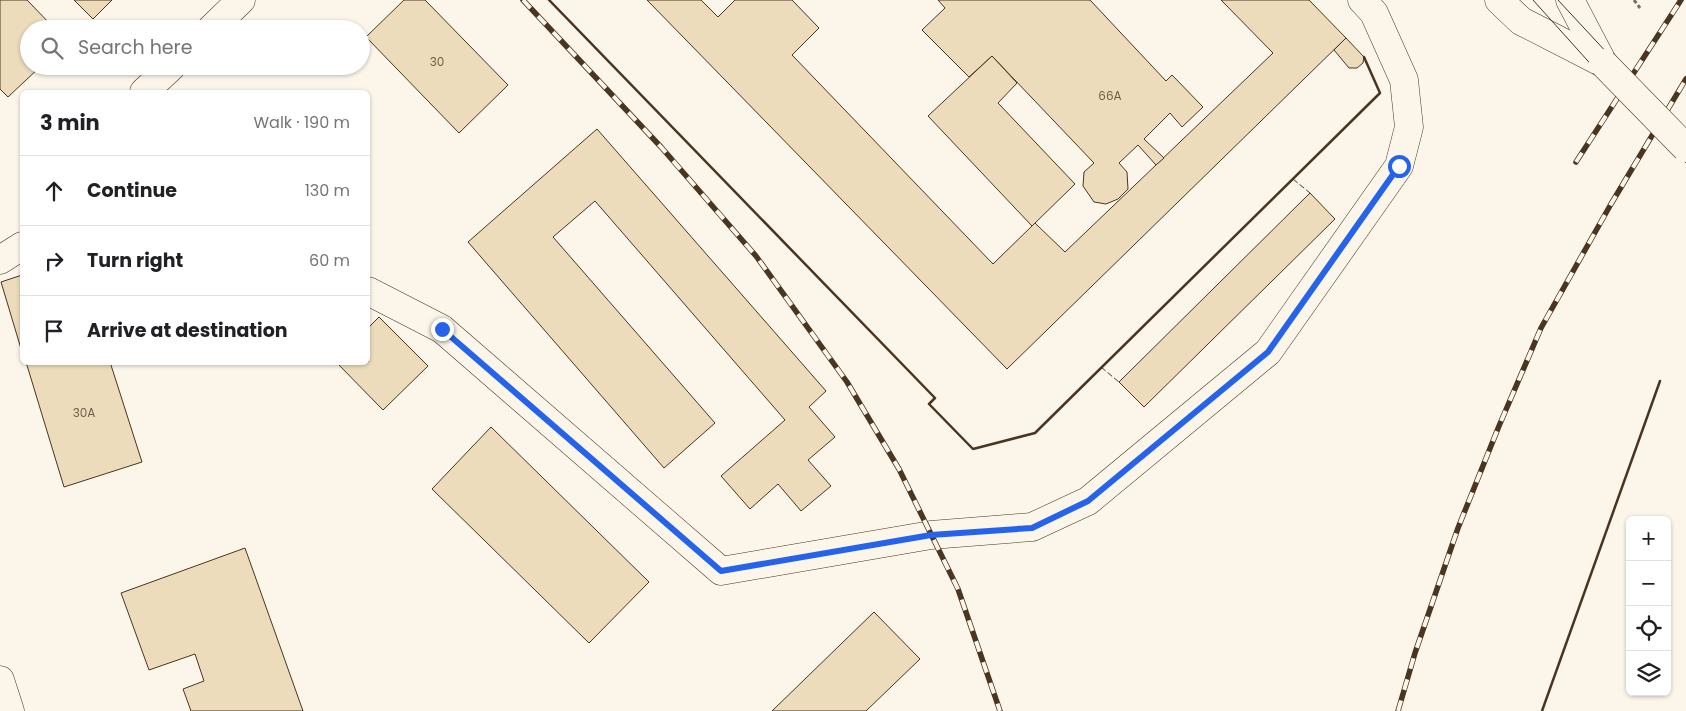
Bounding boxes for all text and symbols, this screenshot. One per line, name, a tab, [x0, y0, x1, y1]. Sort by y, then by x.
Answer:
search box	[20, 20, 370, 75]
icon: search	[38, 34, 66, 62]
text: Search here	[78, 34, 192, 61]
house number: 30	[430, 53, 444, 70]
house number: 66A	[1098, 87, 1122, 104]
text: 3 min	[40, 108, 100, 137]
text: Walk · 190 m	[253, 111, 350, 134]
route start	[1388, 155, 1411, 178]
icon: ahead	[40, 177, 68, 205]
text: Continue	[87, 177, 177, 204]
text: 130 m	[305, 179, 350, 202]
icon: right	[40, 247, 68, 275]
text: Turn right	[87, 247, 183, 274]
text: 60 m	[309, 249, 350, 272]
icon: arrive	[40, 317, 68, 345]
text: Arrive at destination	[87, 317, 288, 344]
route end	[431, 318, 454, 341]
house number: 30A	[73, 404, 95, 421]
map controls	[1626, 516, 1671, 696]
button: +	[1626, 516, 1671, 561]
button: −	[1626, 561, 1671, 606]
button: locate	[1626, 606, 1671, 651]
button: layers	[1626, 651, 1671, 696]

